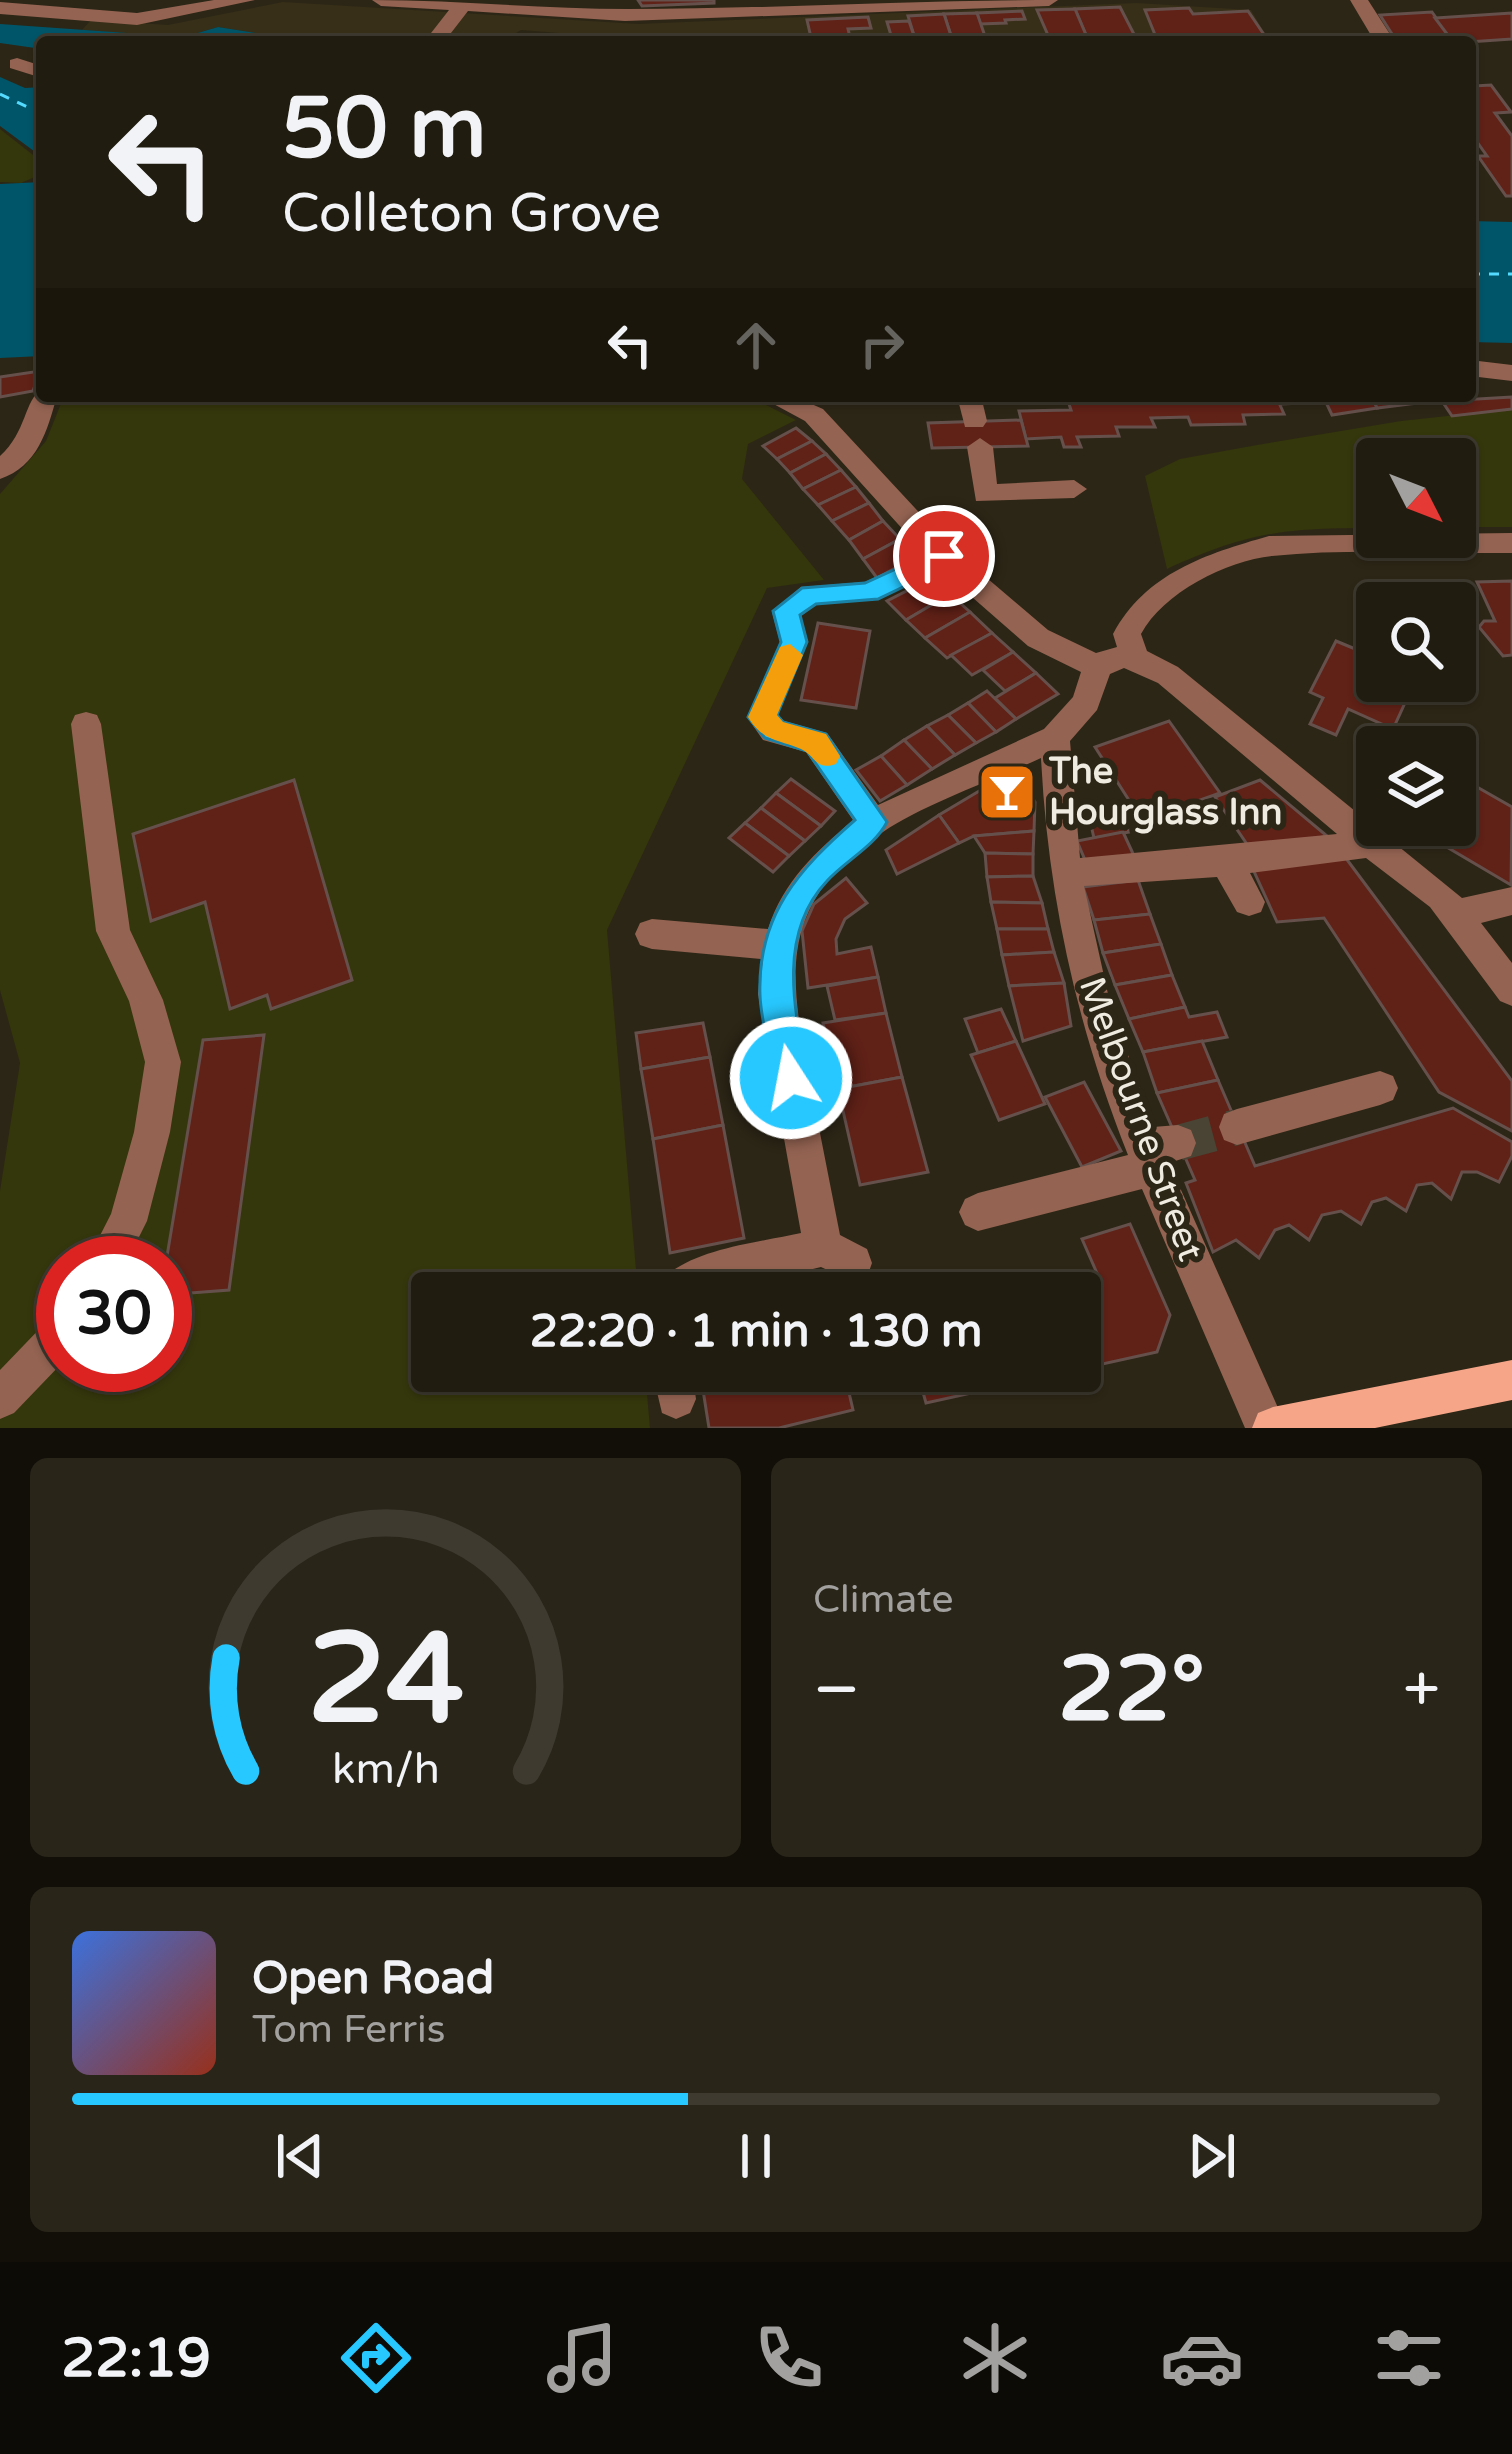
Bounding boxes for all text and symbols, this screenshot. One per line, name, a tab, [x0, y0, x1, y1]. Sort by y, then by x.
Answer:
text: 50 m	[282, 79, 486, 180]
icon: left	[84, 84, 240, 240]
text: Colleton Grove	[282, 181, 661, 246]
icon: left	[597, 312, 663, 378]
icon: ahead	[723, 312, 789, 378]
icon: right	[849, 312, 915, 378]
north arrow	[1356, 438, 1476, 558]
map controls	[1356, 438, 1476, 846]
pin	[893, 505, 995, 607]
icon: arrive	[911, 523, 977, 589]
button: search	[1356, 582, 1476, 702]
button: layers	[1356, 726, 1476, 846]
place label: The Hourglass Inn	[1048, 750, 1282, 834]
bar icon: The Hourglass Inn	[976, 761, 1038, 823]
street label: Melbourne Street	[1070, 971, 1212, 1267]
position arrow	[728, 1015, 854, 1141]
speed limit sign: 30	[36, 1236, 192, 1392]
text: 22:20 · 1 min · 130 m	[530, 1305, 982, 1359]
text: Climate	[813, 1576, 953, 1623]
text: 24	[307, 1605, 464, 1756]
text: 22°	[1058, 1636, 1205, 1745]
text: −	[813, 1650, 860, 1730]
text: +	[1403, 1650, 1440, 1730]
text: km/h	[332, 1743, 439, 1794]
text: Open Road	[252, 1952, 494, 2006]
text: Tom Ferris	[252, 2006, 445, 2053]
icon: previous	[267, 2123, 333, 2189]
icon: pause	[723, 2123, 789, 2189]
icon: next	[1179, 2123, 1245, 2189]
icon: directions	[334, 2316, 418, 2400]
icon: music	[540, 2316, 624, 2400]
icon: phone	[747, 2316, 831, 2400]
icon: climate	[953, 2316, 1037, 2400]
icon: car	[1160, 2316, 1244, 2400]
icon: filters	[1367, 2316, 1451, 2400]
text: 22:19	[61, 2326, 211, 2391]

